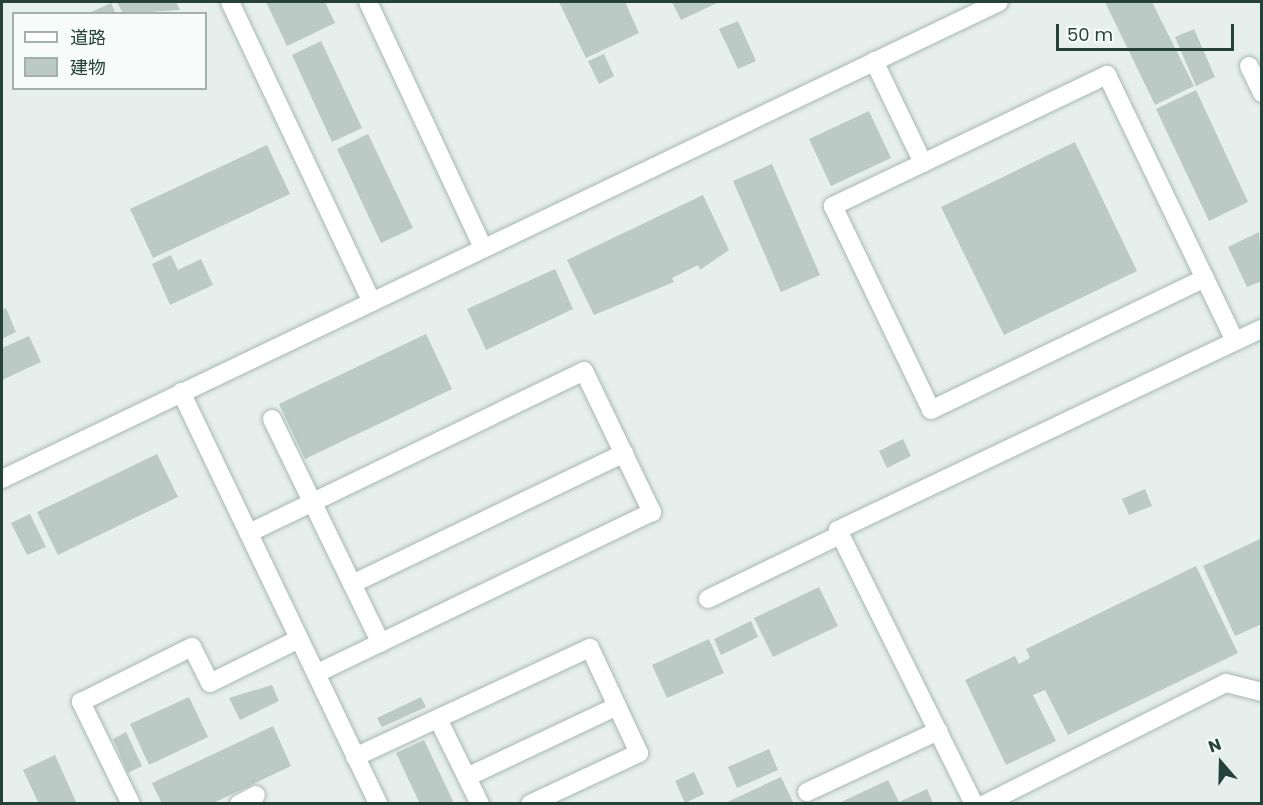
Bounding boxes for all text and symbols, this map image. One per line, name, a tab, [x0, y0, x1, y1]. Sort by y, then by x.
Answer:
legend	[12, 12, 207, 90]
scale bar	[1059, 12, 1238, 50]
text: 50 m	[1067, 22, 1113, 47]
text: 道路	[70, 25, 106, 50]
text: 建物	[70, 55, 106, 80]
north arrow	[1191, 733, 1251, 793]
text: N	[1205, 733, 1224, 758]

